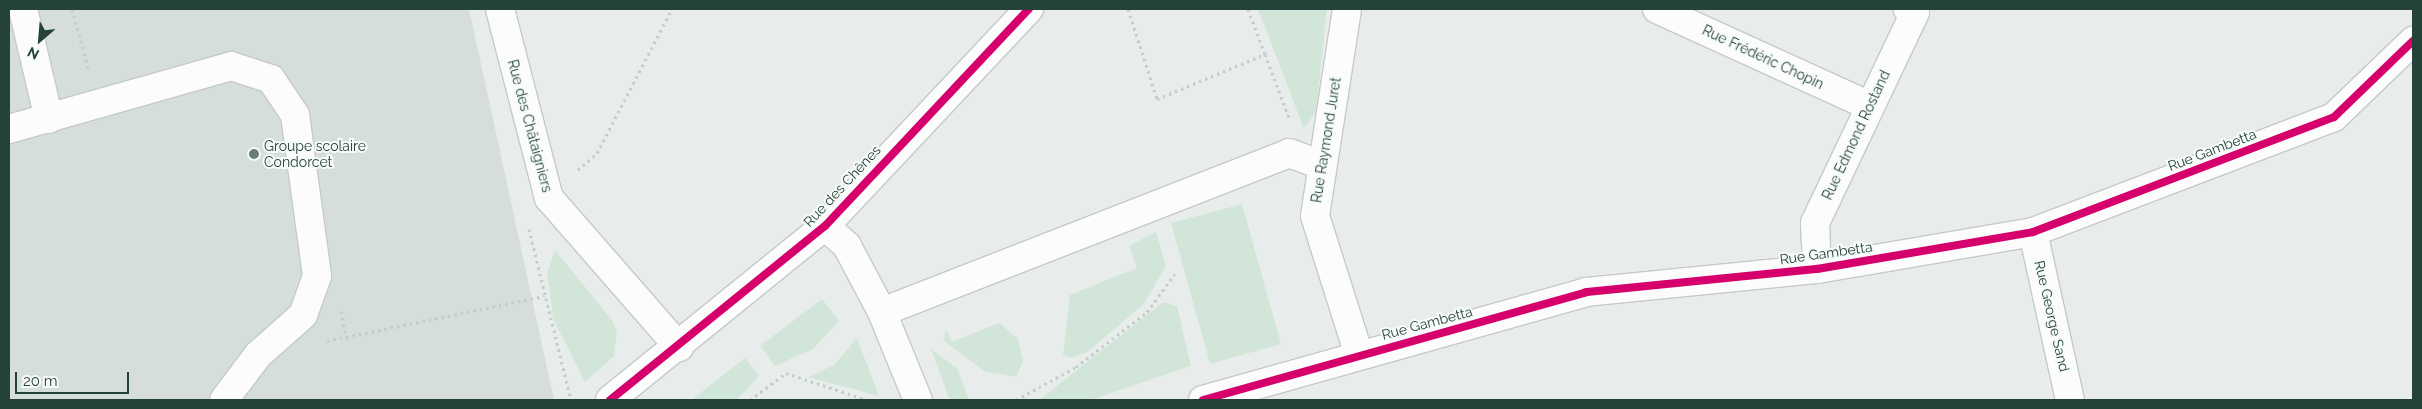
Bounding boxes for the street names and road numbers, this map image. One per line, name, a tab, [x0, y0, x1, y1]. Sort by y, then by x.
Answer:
street label: Rue Frédéric Chopin	[1700, 22, 1826, 92]
street label: Rue des Châtaigniers	[504, 58, 556, 194]
street label: Rue Edmond Rostand	[1819, 68, 1893, 202]
street label: Rue Raymond Juret	[1308, 76, 1344, 204]
street label: Rue Gambetta	[2165, 125, 2259, 175]
street label: Rue des Chênes	[800, 142, 884, 230]
street label: Rue Gambetta	[1779, 238, 1873, 268]
street label: Rue George Sand	[2031, 259, 2073, 373]
street label: Rue Gambetta	[1380, 303, 1474, 343]

